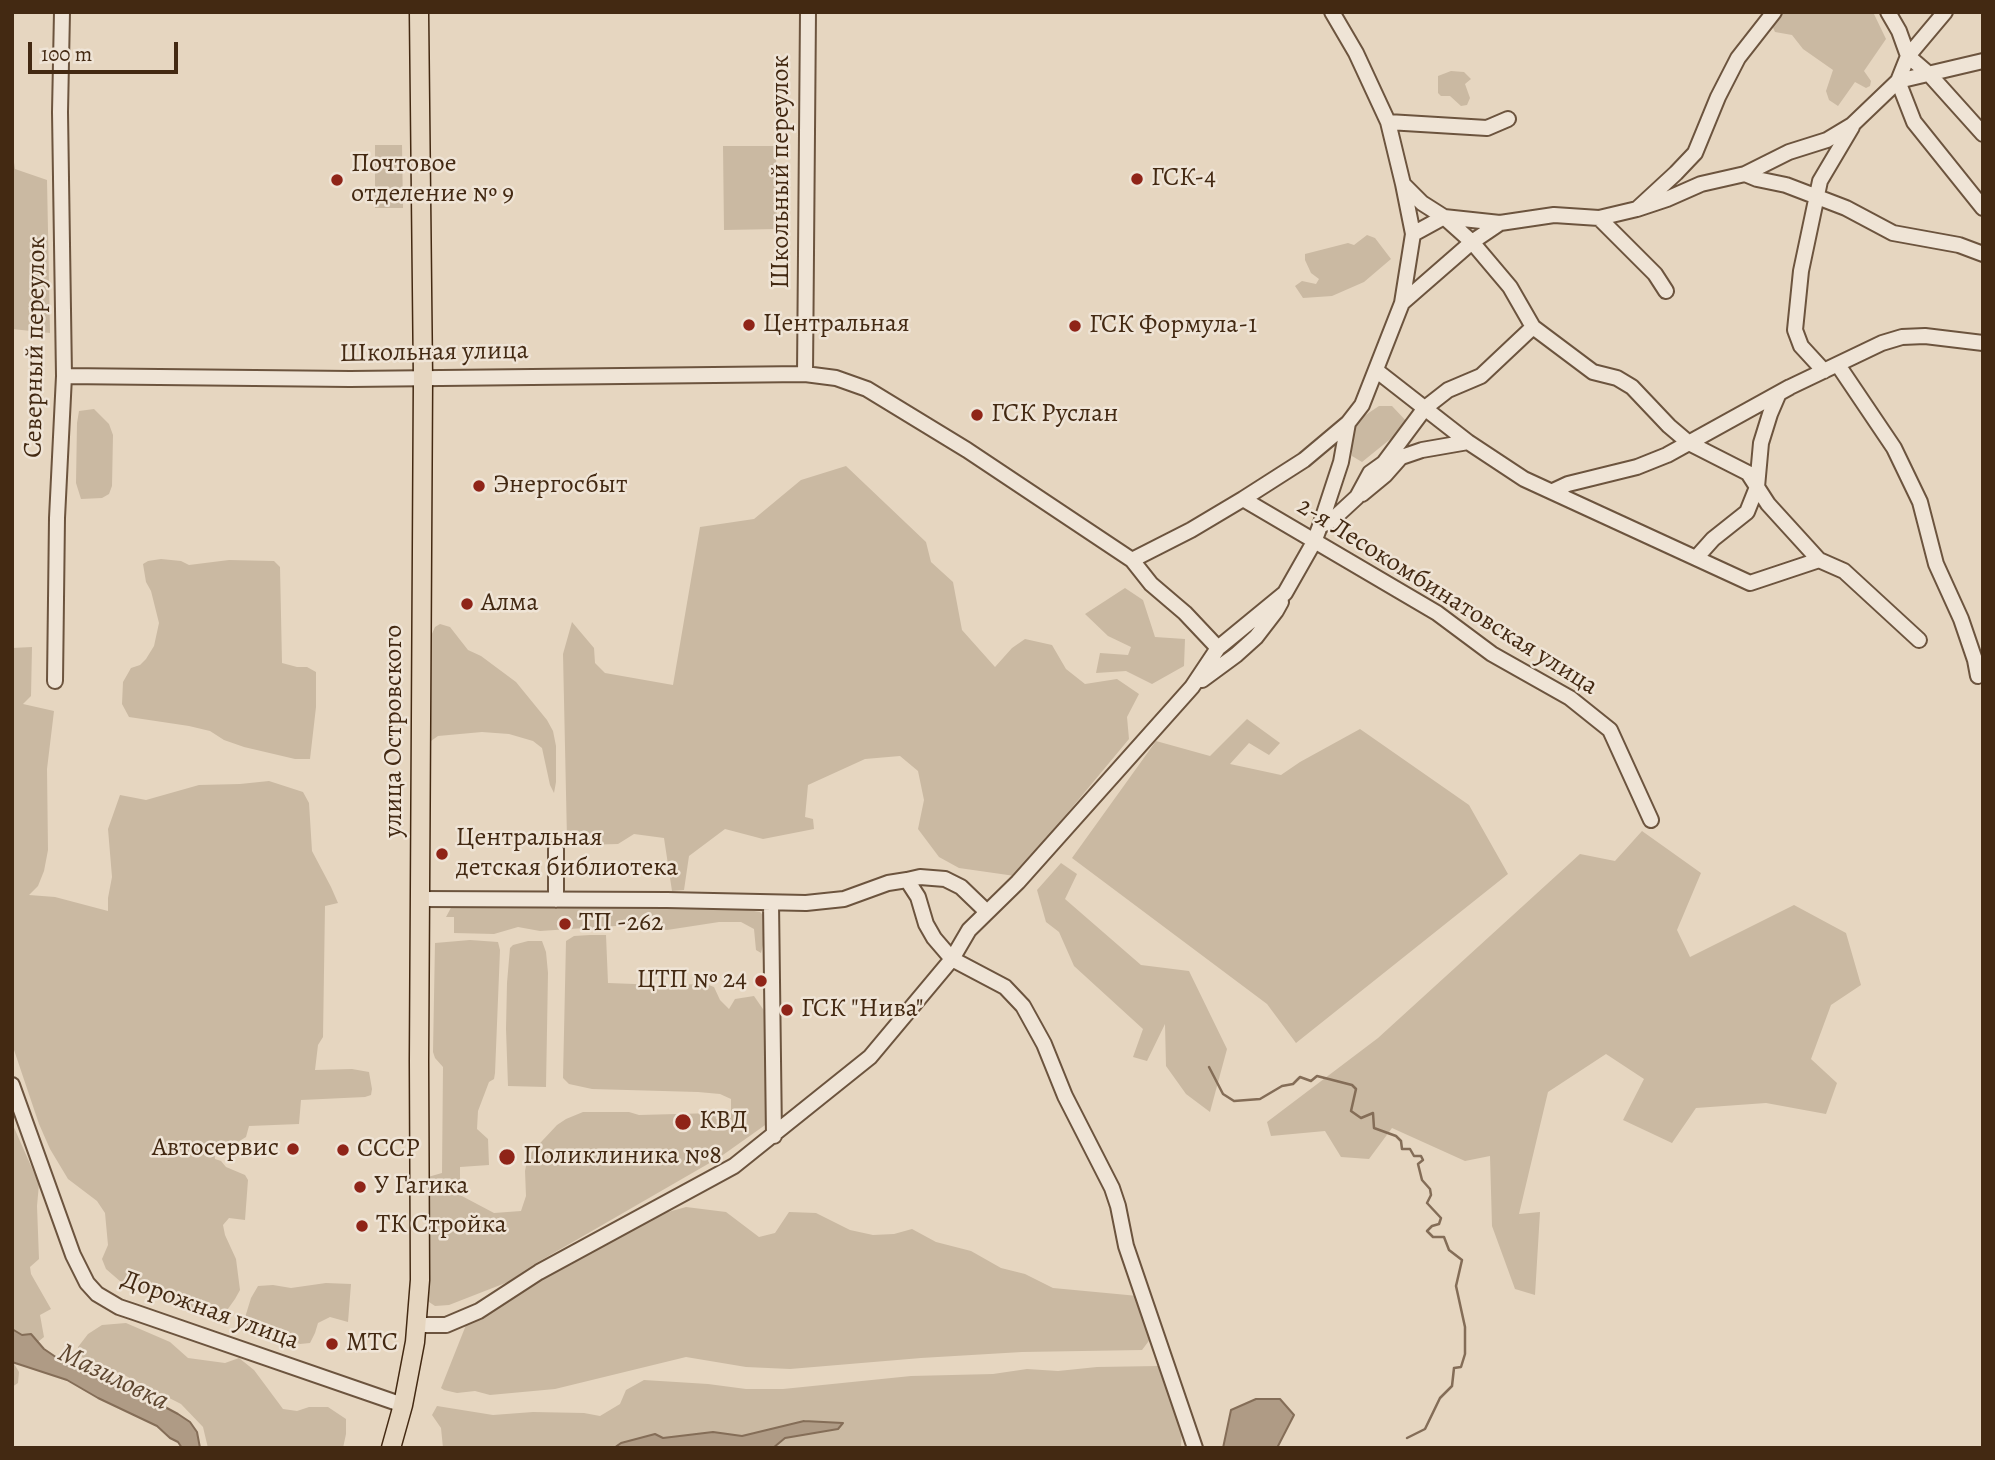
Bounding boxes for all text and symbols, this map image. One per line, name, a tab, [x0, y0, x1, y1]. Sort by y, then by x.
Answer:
scale bar	[32, 28, 182, 72]
text: 100 m	[41, 40, 92, 68]
street label: Школьный переулок	[766, 55, 798, 289]
place label: Почтовое отделение № 9	[351, 149, 514, 210]
place label: ГСК-4	[1151, 163, 1216, 195]
marker: ГСК-4	[1129, 171, 1145, 187]
marker: Почтовое отделение № 9	[329, 172, 345, 188]
street label: Северный переулок	[18, 236, 54, 458]
place label: Центральная	[763, 309, 910, 341]
place label: ГСК Формула-1	[1089, 310, 1257, 342]
marker: Центральная	[741, 317, 757, 333]
marker: ГСК Формула-1	[1067, 318, 1083, 334]
street label: Школьная улица	[339, 336, 529, 370]
place label: ГСК Руслан	[991, 399, 1118, 431]
marker: ГСК Руслан	[969, 407, 985, 423]
place label: Энергосбыт	[493, 470, 627, 502]
marker: Энергосбыт	[471, 478, 487, 494]
street label: 2-я Лесокомбинатовская улица	[1291, 491, 1603, 703]
place label: Алма	[481, 588, 539, 620]
marker: Алма	[459, 596, 475, 612]
street label: улица Островского	[379, 625, 411, 837]
place label: Центральная детская библиотека	[456, 823, 678, 884]
marker: Центральная детская библиотека	[434, 846, 450, 862]
place label: ТП -262	[579, 908, 663, 940]
marker: ТП -262	[557, 916, 573, 932]
place label: ЦТП № 24	[637, 965, 747, 997]
marker: ЦТП № 24	[753, 973, 769, 989]
place label: ГСК "Нива"	[801, 994, 923, 1026]
marker: ГСК "Нива"	[779, 1002, 795, 1018]
place label: КВД	[699, 1106, 748, 1138]
marker: КВД	[673, 1112, 693, 1132]
place label: Автосервис	[152, 1133, 279, 1165]
place label: СССР	[357, 1134, 420, 1166]
marker: Автосервис	[285, 1141, 301, 1157]
place label: Поликлиника №8	[523, 1141, 722, 1173]
marker: СССР	[335, 1142, 351, 1158]
marker: Поликлиника №8	[497, 1147, 517, 1167]
place label: У Гагика	[374, 1171, 468, 1203]
marker: У Гагика	[352, 1179, 368, 1195]
place label: ТК Стройка	[376, 1210, 507, 1242]
marker: ТК Стройка	[354, 1218, 370, 1234]
street label: Дорожная улица	[117, 1264, 303, 1358]
place label: МТС	[346, 1328, 398, 1360]
marker: МТС	[324, 1336, 340, 1352]
water label: Мазиловка	[52, 1337, 174, 1419]

